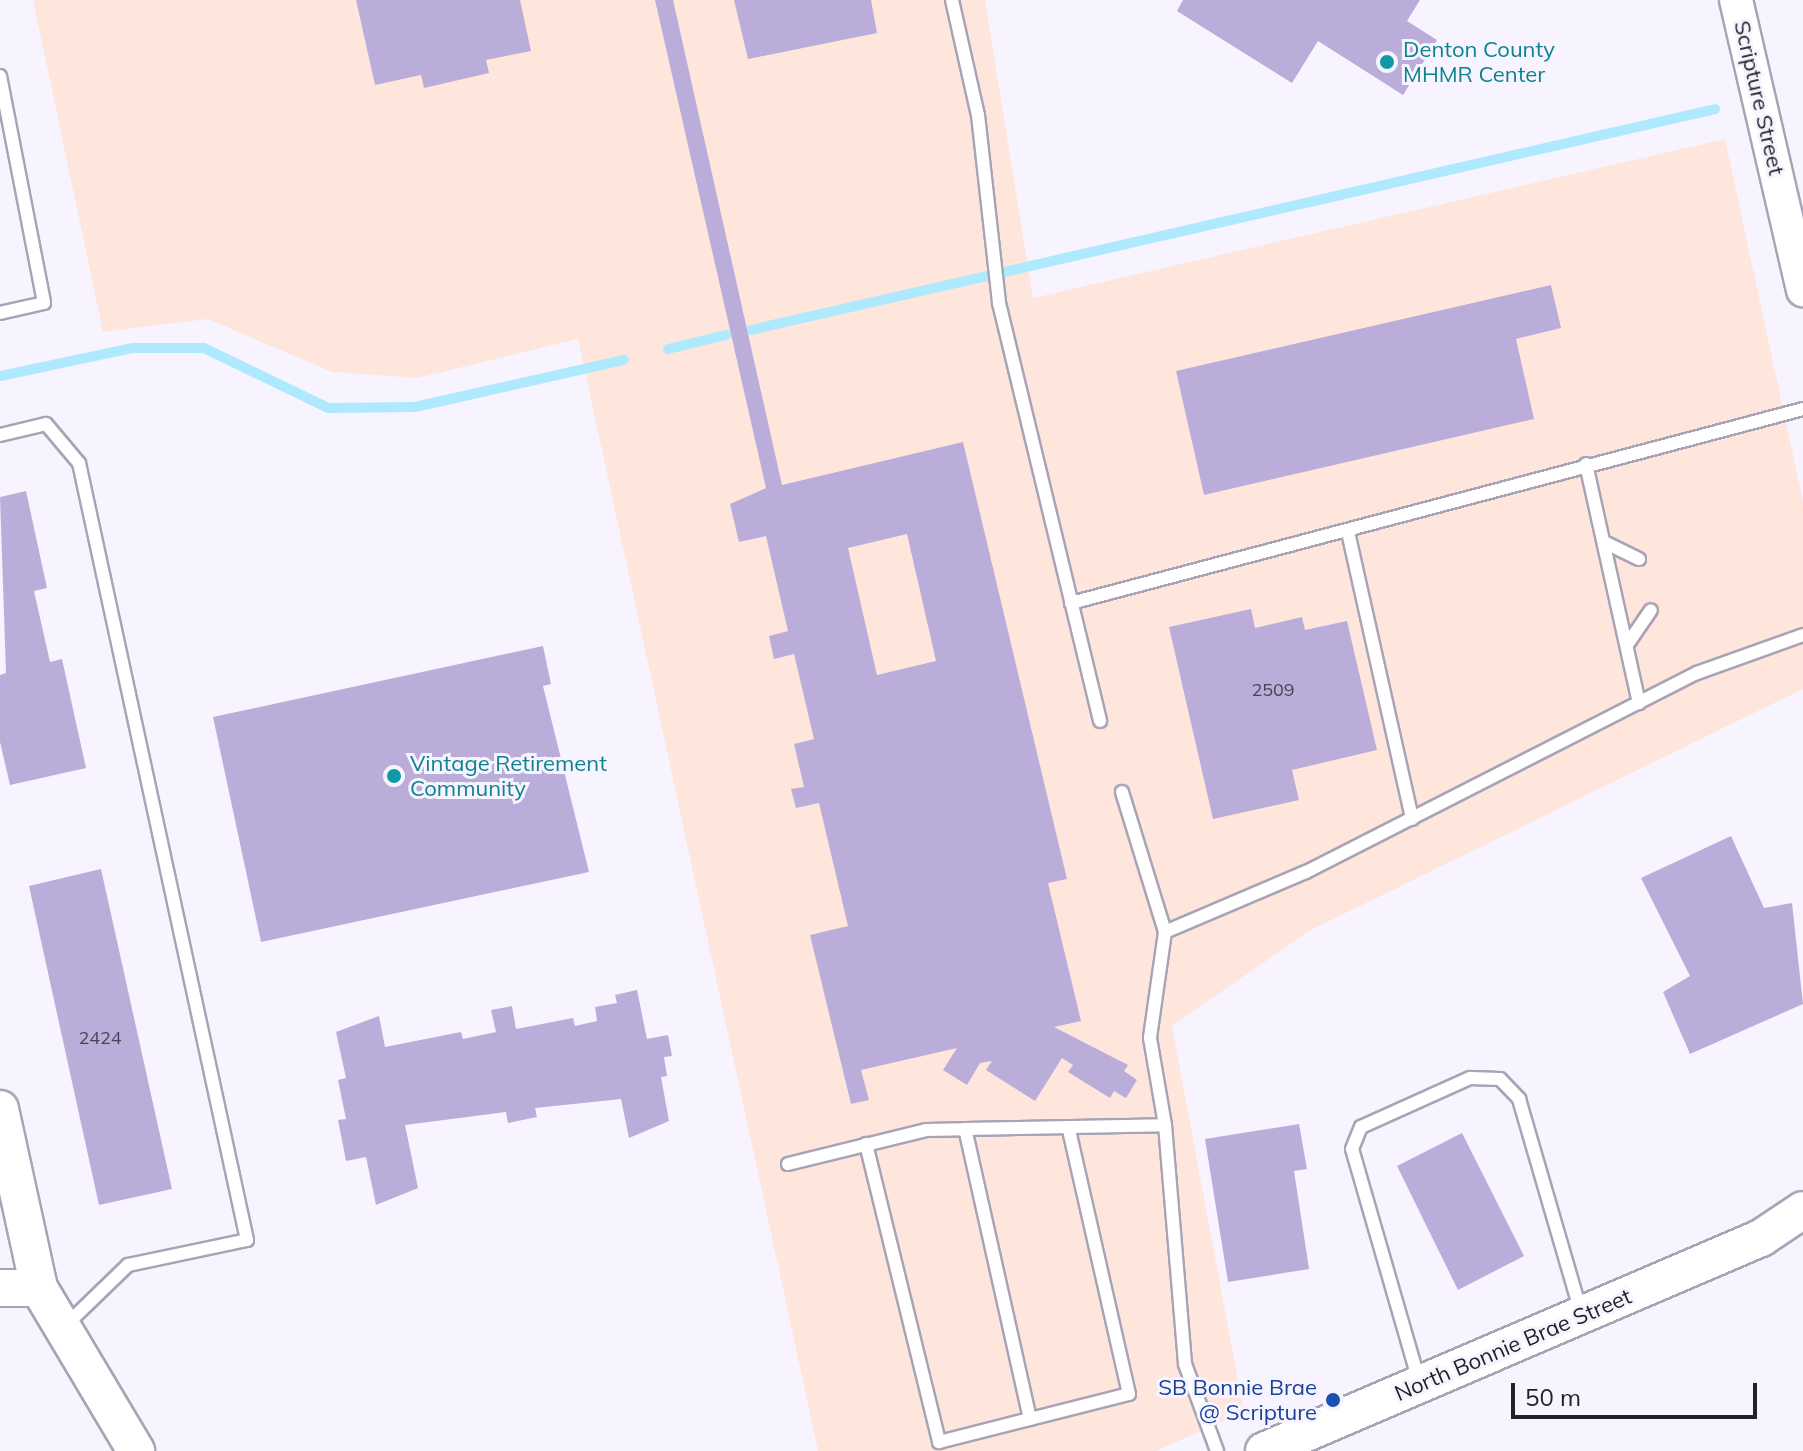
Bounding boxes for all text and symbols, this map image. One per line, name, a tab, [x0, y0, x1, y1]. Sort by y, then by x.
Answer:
street label: Scripture Street	[1728, 18, 1790, 178]
place label: Denton County MHMR Center	[1403, 36, 1555, 88]
marker: Denton County MHMR Center	[1378, 53, 1396, 71]
house number: 2509	[1251, 679, 1295, 701]
place label: Vintage Retirement Community	[410, 750, 607, 802]
marker: Vintage Retirement Community	[385, 767, 403, 785]
house number: 2424	[78, 1027, 122, 1049]
street label: North Bonnie Brae Street	[1391, 1283, 1635, 1407]
scale bar	[1515, 1367, 1761, 1417]
place label: SB Bonnie Brae @ Scripture	[1158, 1374, 1317, 1426]
text: 50 m	[1525, 1382, 1581, 1412]
marker: SB Bonnie Brae @ Scripture	[1324, 1391, 1342, 1409]

